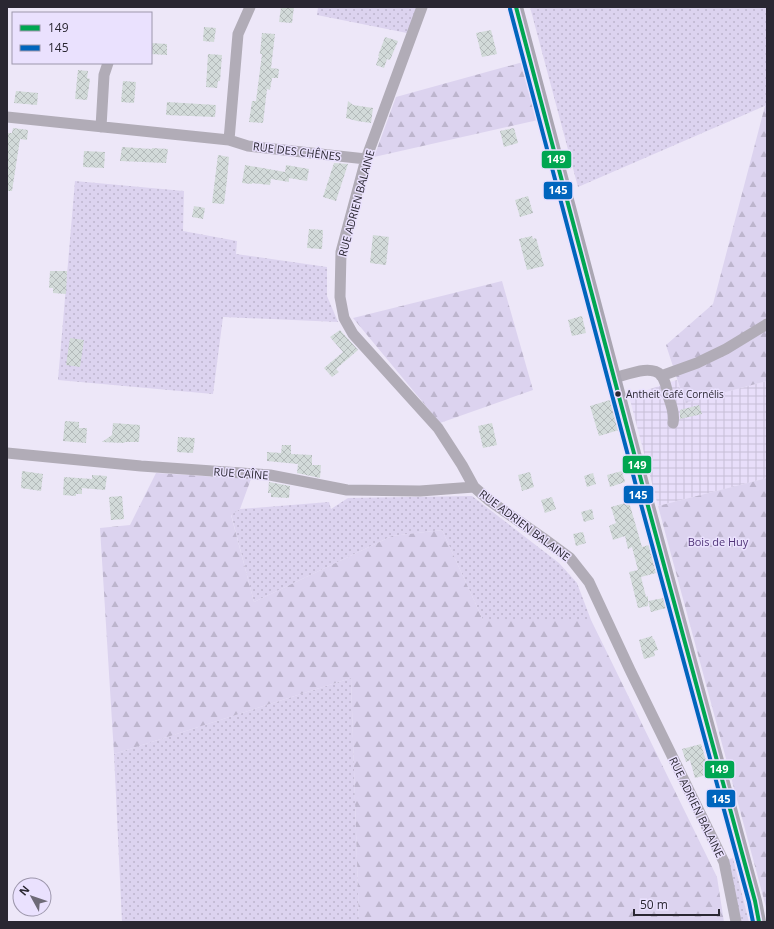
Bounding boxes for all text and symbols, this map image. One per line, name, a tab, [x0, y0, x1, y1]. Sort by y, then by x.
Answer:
legend	[12, 12, 152, 64]
text: 149	[48, 19, 69, 36]
text: 145	[48, 39, 69, 56]
street label: RUE DES CHÊNES	[252, 138, 342, 164]
street label: RUE ADRIEN BALAINE	[335, 148, 377, 258]
line badge: 149	[541, 150, 572, 169]
text: 149	[547, 151, 565, 166]
line badge: 145	[543, 181, 573, 200]
text: 145	[549, 182, 567, 197]
place label: Antheit Café Cornélis	[626, 387, 724, 401]
marker: Antheit Café Cornélis	[613, 389, 623, 399]
line badge: 149	[622, 455, 652, 474]
text: 149	[628, 457, 646, 472]
street label: RUE CAÎNE	[213, 464, 269, 482]
line badge: 145	[623, 485, 654, 504]
street label: RUE ADRIEN BALAINE	[477, 486, 573, 564]
text: 145	[629, 487, 647, 502]
park label: Bois de Huy	[688, 534, 749, 549]
street label: RUE ADRIEN BALAINE	[666, 754, 728, 860]
line badge: 149	[704, 760, 735, 779]
text: 149	[710, 761, 728, 776]
line badge: 145	[706, 789, 736, 808]
text: 145	[712, 791, 730, 806]
north arrow	[12, 877, 52, 917]
text: N	[15, 882, 33, 899]
scale bar	[634, 891, 719, 917]
text: 50 m	[640, 896, 668, 913]

